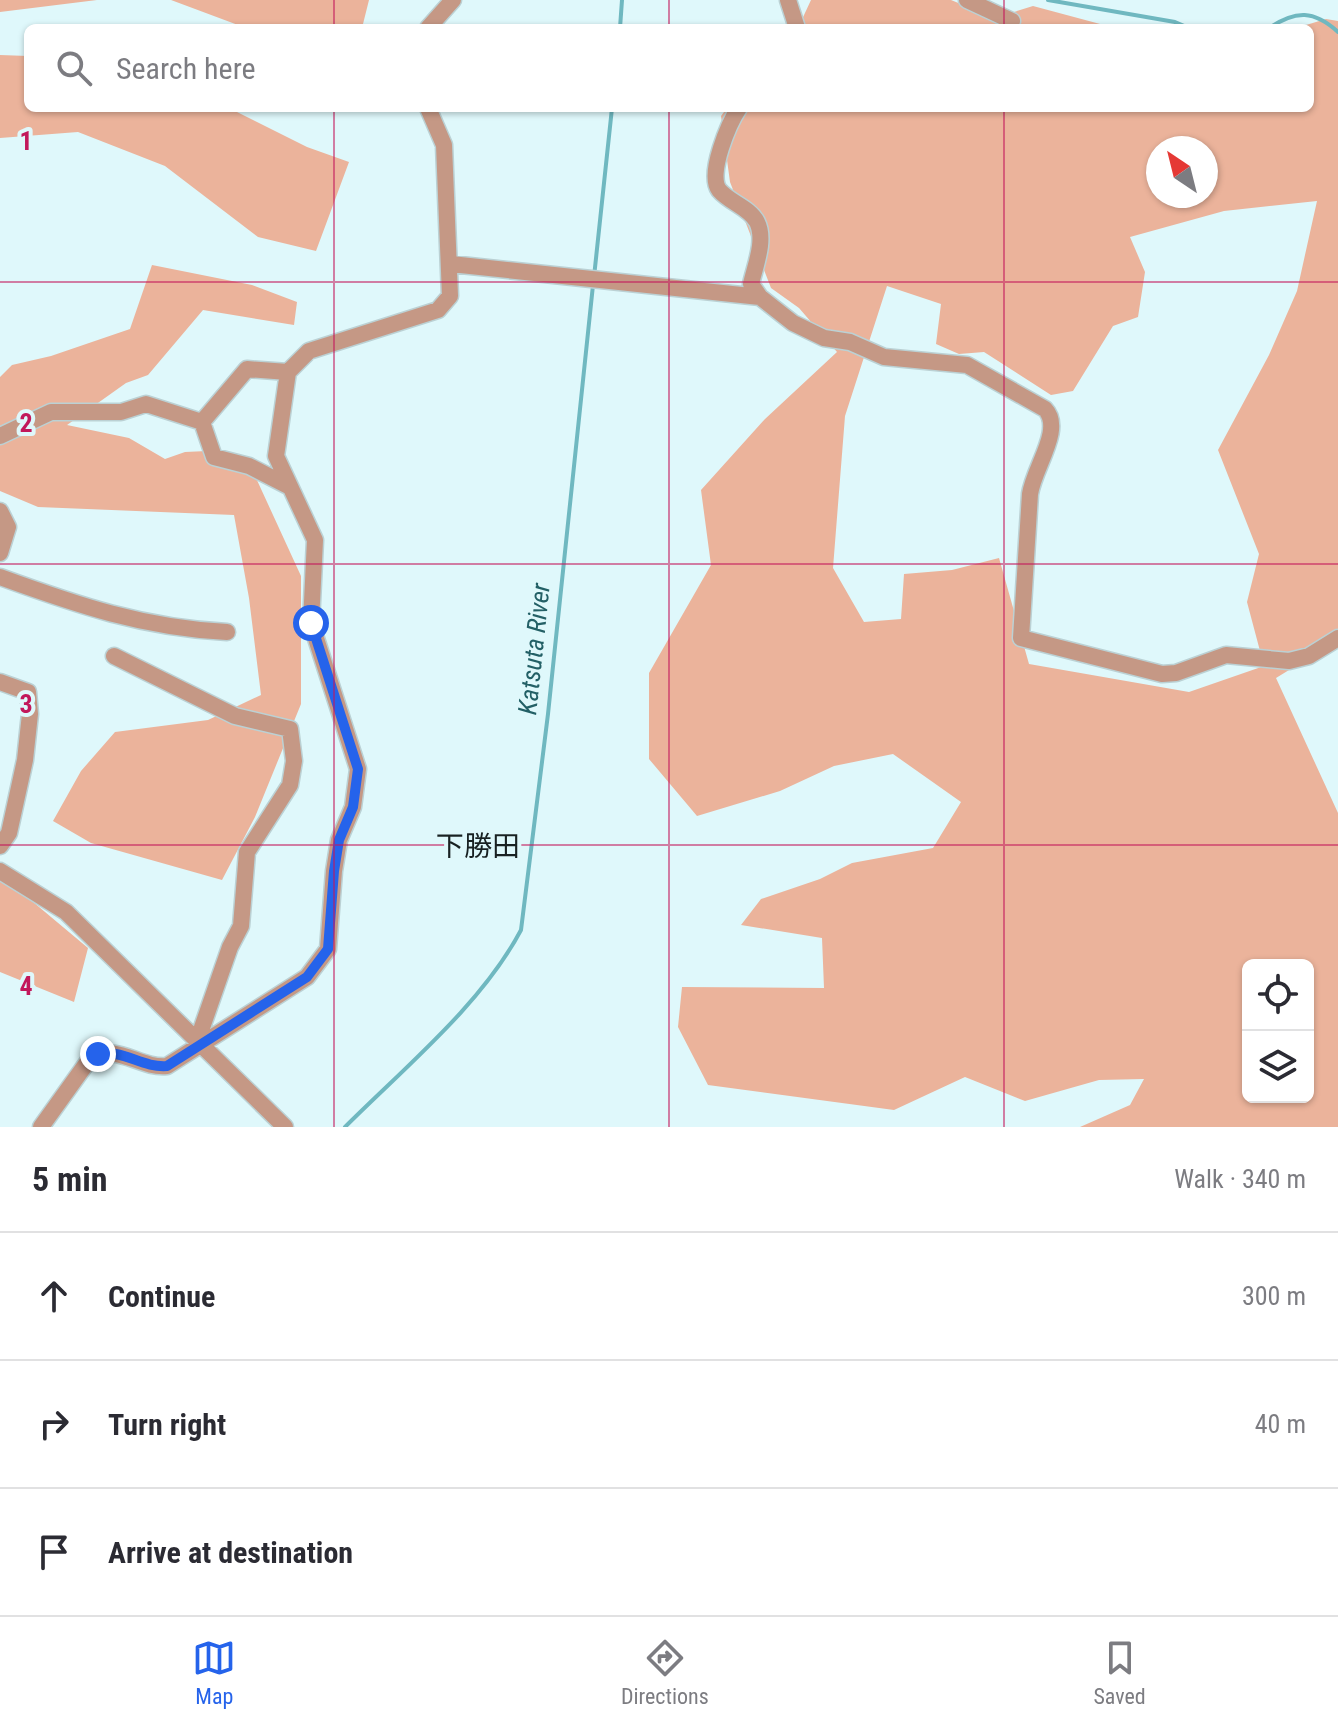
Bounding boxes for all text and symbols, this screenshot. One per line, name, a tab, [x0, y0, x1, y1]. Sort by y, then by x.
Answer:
search box	[24, 24, 1314, 112]
icon: search	[52, 46, 96, 90]
text: Search here	[116, 51, 256, 86]
text: 1	[19, 126, 33, 156]
north arrow	[1146, 136, 1218, 208]
text: 2	[19, 408, 33, 438]
water label: Katsuta River	[512, 581, 556, 716]
route start	[293, 605, 329, 641]
text: 3	[19, 689, 33, 719]
district label: 下勝田	[436, 830, 520, 863]
map controls	[1242, 959, 1314, 1103]
button: locate	[1242, 959, 1314, 1031]
text: 4	[19, 971, 33, 1001]
button: layers	[1242, 1031, 1314, 1103]
route end	[80, 1036, 116, 1072]
text: 5 min	[32, 1159, 108, 1199]
text: Walk · 340 m	[1174, 1164, 1306, 1194]
icon: ahead	[32, 1274, 76, 1318]
text: Continue	[108, 1279, 215, 1314]
text: 300 m	[1242, 1281, 1306, 1311]
icon: right	[32, 1402, 76, 1446]
text: Turn right	[108, 1407, 226, 1442]
text: 40 m	[1255, 1409, 1306, 1439]
icon: arrive	[32, 1530, 76, 1574]
text: Arrive at destination	[108, 1535, 353, 1570]
tab: Map	[192, 1636, 236, 1709]
tab: Directions	[621, 1636, 709, 1709]
tab: Saved	[1093, 1636, 1146, 1709]

